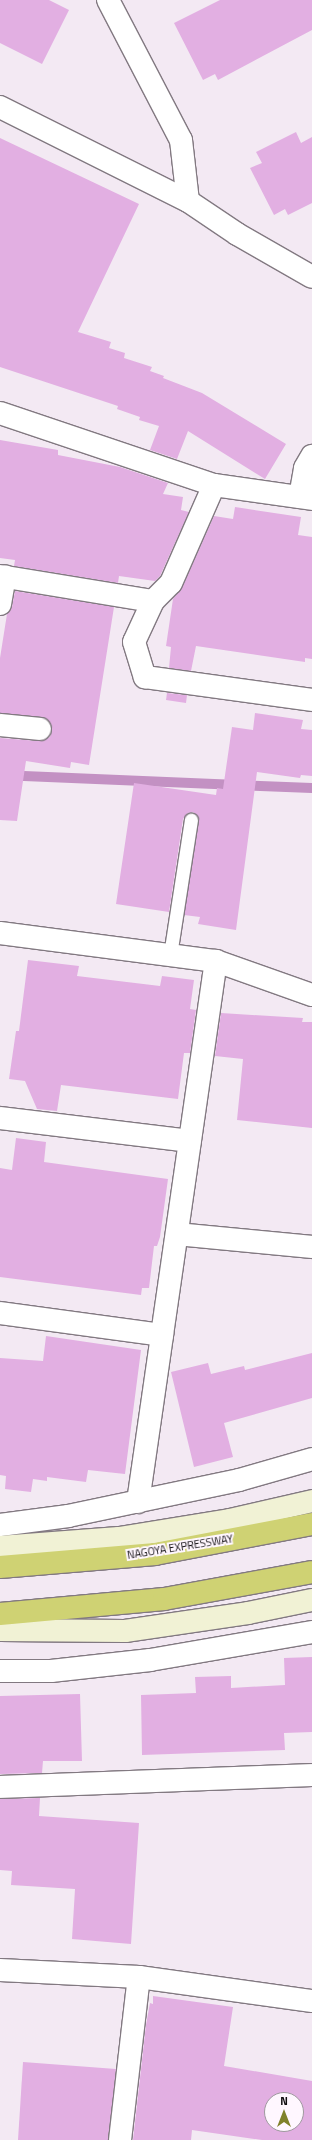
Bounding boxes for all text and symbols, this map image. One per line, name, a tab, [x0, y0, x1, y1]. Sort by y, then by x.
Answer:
street label: NAGOYA EXPRESSWAY	[126, 1532, 234, 1562]
north arrow	[264, 2092, 304, 2132]
text: N	[280, 2093, 288, 2109]

